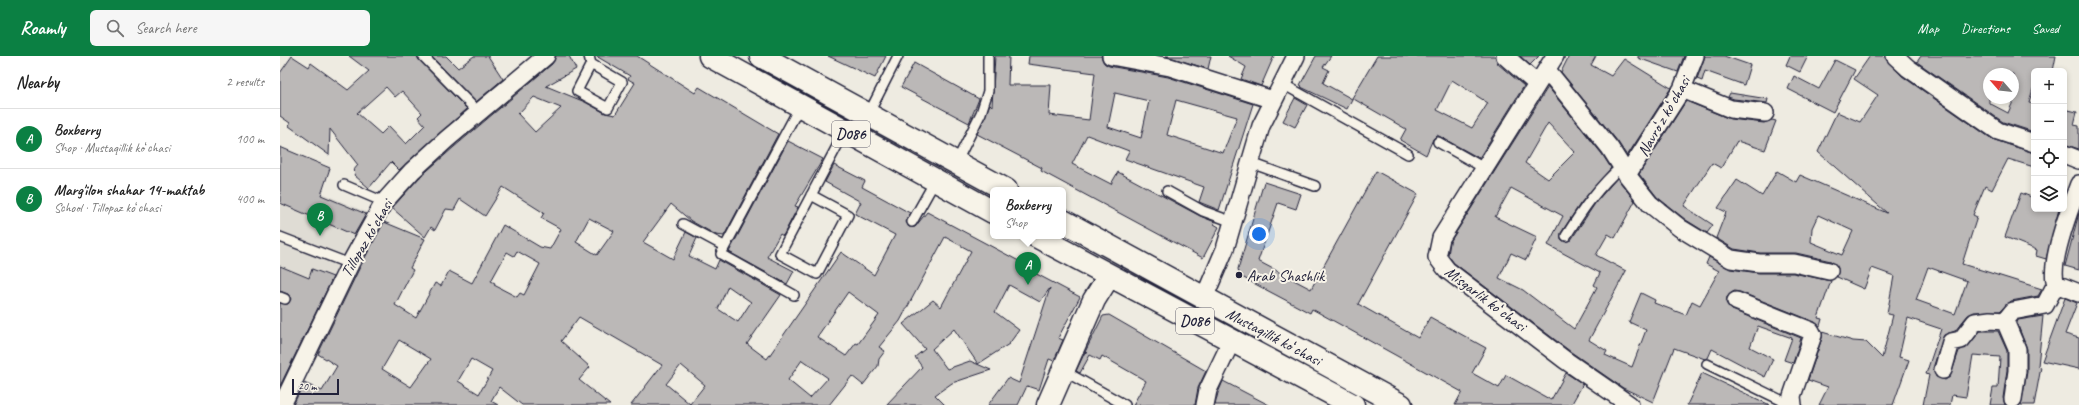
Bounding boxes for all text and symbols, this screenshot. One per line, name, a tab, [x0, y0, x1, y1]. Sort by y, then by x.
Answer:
search box	[90, 10, 370, 46]
text: Roamly	[20, 16, 66, 40]
icon: search	[104, 17, 126, 39]
text: Search here	[136, 19, 197, 38]
text: Map	[1918, 20, 1939, 37]
text: Directions	[1961, 20, 2010, 37]
text: Saved	[2032, 20, 2059, 37]
north arrow	[1983, 68, 2019, 104]
map controls	[2031, 68, 2067, 212]
button: +	[2031, 68, 2067, 104]
street label: Navroʻz koʻchasi	[1633, 71, 1696, 160]
text: Nearby	[16, 72, 59, 93]
text: 2 results	[226, 74, 264, 90]
button: −	[2031, 104, 2067, 140]
text: Boxberry	[54, 121, 100, 140]
road number: D086	[832, 121, 870, 147]
text: A	[26, 131, 32, 147]
text: 100 m	[236, 131, 264, 147]
text: Shop · Mustaqillik koʻchasi	[54, 140, 170, 156]
button: locate	[2031, 140, 2067, 176]
button: layers	[2031, 176, 2067, 212]
text: Marg'ilon shahar 14-maktab	[54, 181, 204, 200]
popup	[990, 187, 1066, 239]
text: B	[26, 191, 32, 207]
text: 400 m	[236, 191, 264, 207]
street label: Tillopaz koʻchasi	[337, 194, 398, 281]
text: Boxberry	[1005, 196, 1051, 215]
text: School · Tillopaz koʻchasi	[54, 200, 161, 216]
pin: B	[307, 203, 333, 236]
text: Shop	[1005, 215, 1027, 231]
your location	[1249, 224, 1269, 244]
pin: A	[1015, 252, 1041, 285]
street label: Misgarlik koʻchasi	[1441, 262, 1532, 337]
place label: Arab Shashlik	[1247, 266, 1325, 286]
marker: Arab Shashlik	[1234, 270, 1244, 280]
street label: Mustaqillik koʻchasi	[1222, 303, 1326, 371]
road number: D086	[1176, 308, 1214, 334]
scale bar	[292, 377, 339, 396]
text: 20 m	[298, 379, 317, 393]

